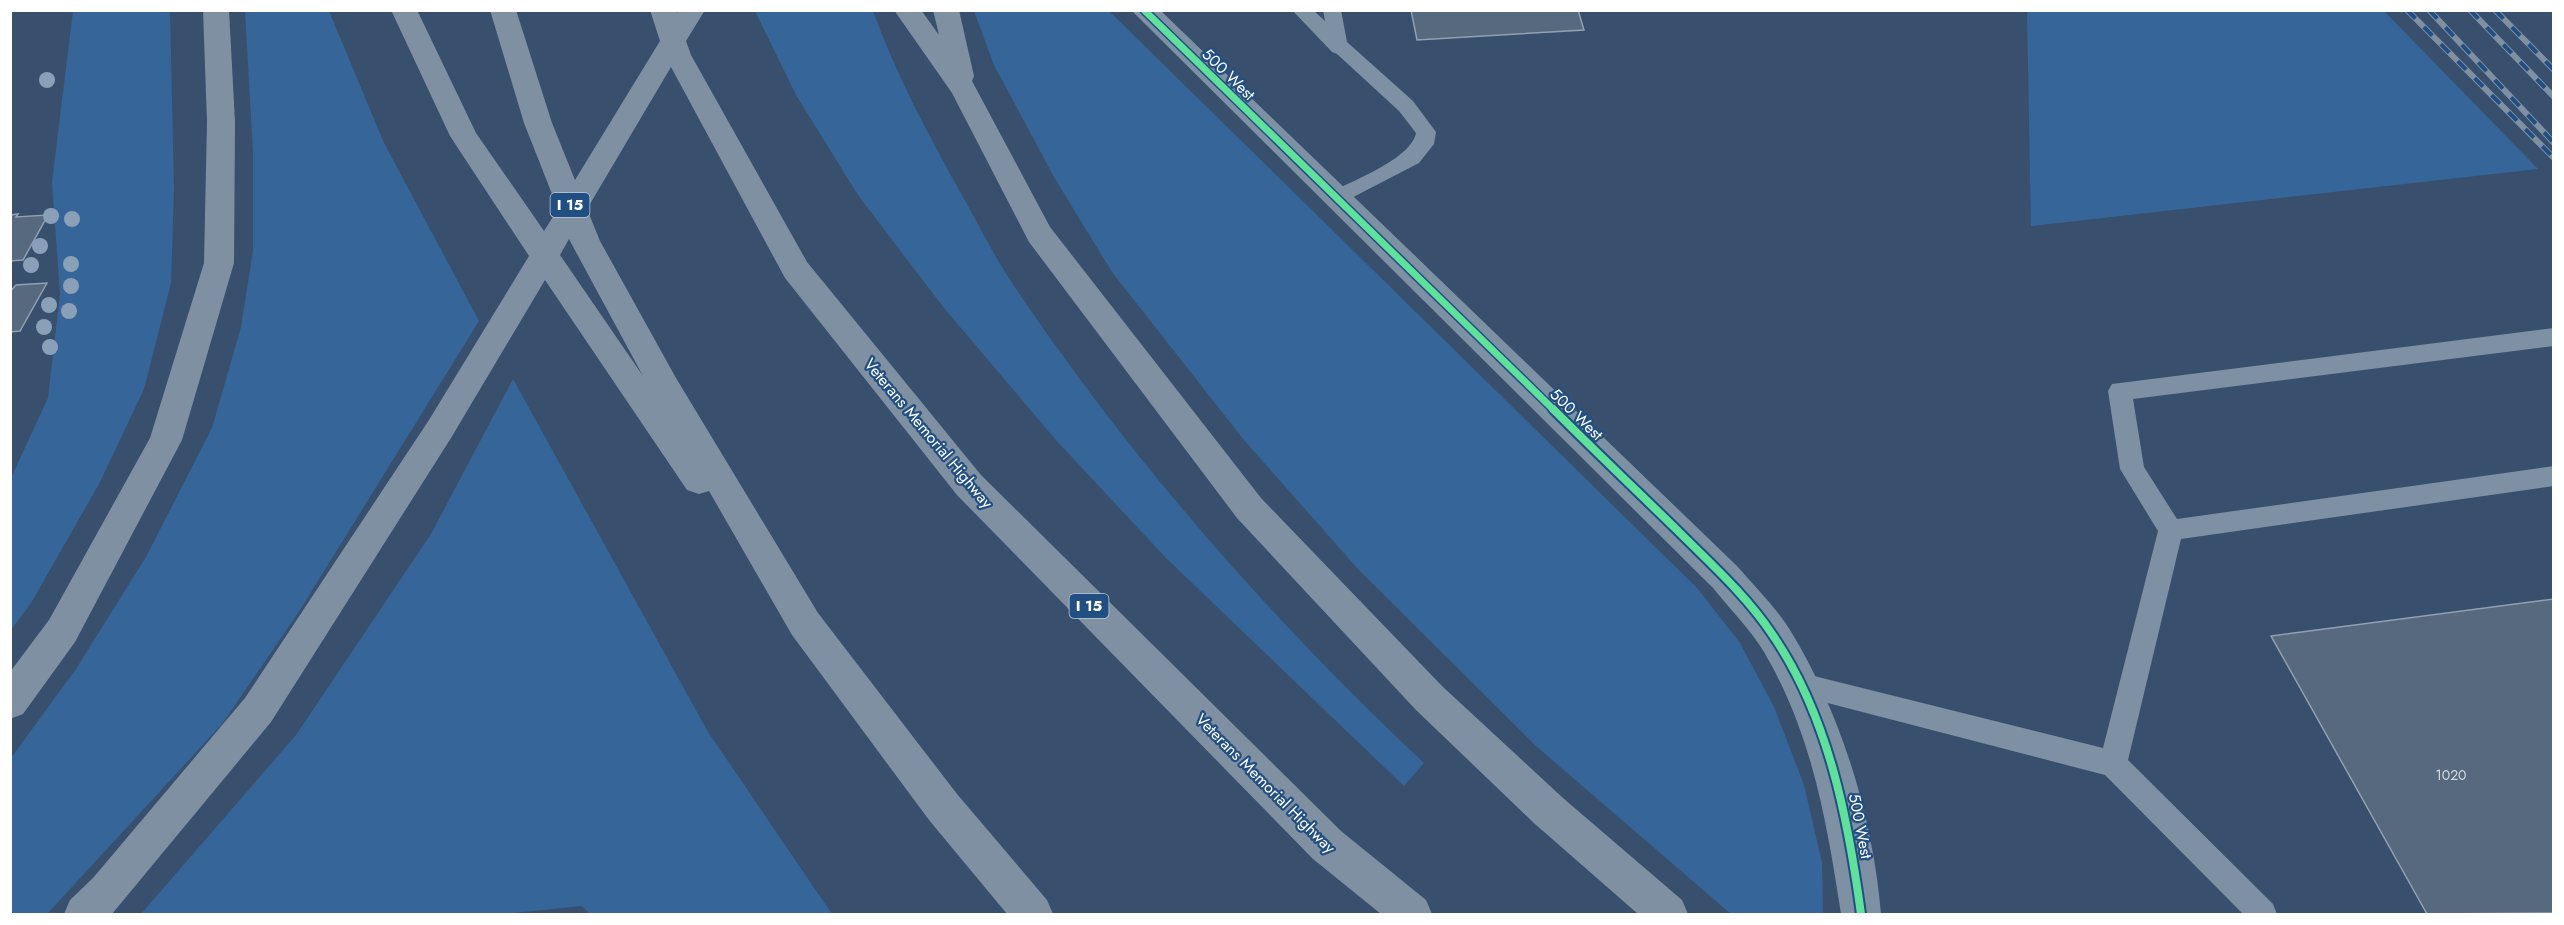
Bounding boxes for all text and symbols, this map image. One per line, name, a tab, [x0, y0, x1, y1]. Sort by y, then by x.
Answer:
street label: 500 West	[1197, 43, 1261, 106]
road number: I 15	[550, 193, 590, 217]
street label: Veterans Memorial Highway	[859, 353, 999, 514]
street label: 500 West	[1545, 383, 1609, 446]
road number: I 15	[1070, 594, 1108, 618]
street label: Veterans Memorial Highway	[1191, 708, 1341, 859]
house number: 1020	[2435, 765, 2467, 785]
street label: 500 West	[1843, 791, 1878, 861]

